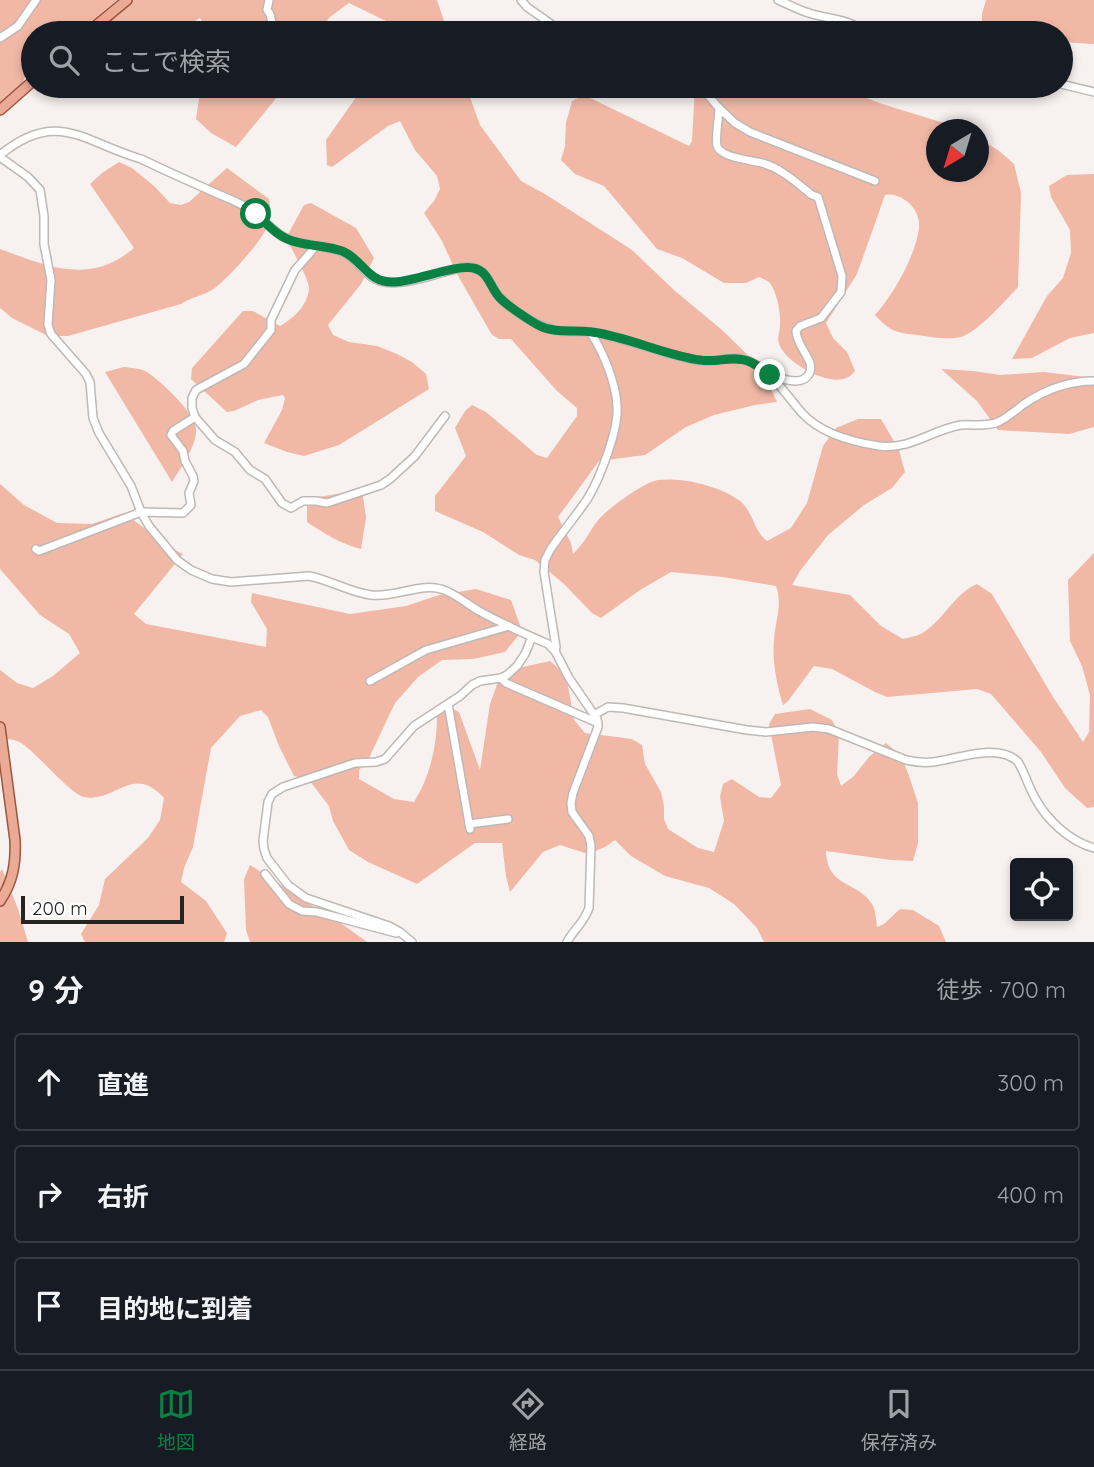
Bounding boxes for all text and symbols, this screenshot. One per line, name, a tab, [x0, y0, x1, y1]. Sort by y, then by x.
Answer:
search box	[21, 21, 1073, 98]
icon: search	[45, 41, 83, 79]
text: ここで検索	[101, 45, 231, 78]
north arrow	[926, 119, 989, 182]
route start	[240, 198, 271, 229]
route end	[754, 359, 785, 390]
map controls	[1010, 858, 1073, 921]
button: locate	[1010, 858, 1073, 921]
scale bar	[21, 893, 184, 925]
text: 200 m	[32, 896, 88, 920]
text: 9 分	[28, 971, 83, 1009]
text: 徒歩 · 700 m	[937, 975, 1066, 1004]
icon: ahead	[30, 1063, 68, 1101]
text: 直進	[97, 1068, 149, 1101]
text: 300 m	[997, 1068, 1064, 1097]
icon: right	[30, 1175, 68, 1213]
text: 右折	[97, 1180, 149, 1213]
text: 400 m	[997, 1180, 1064, 1209]
icon: arrive	[30, 1287, 68, 1325]
text: 目的地に到着	[97, 1292, 253, 1325]
tab: 地図	[157, 1385, 195, 1454]
tab: 経路	[509, 1385, 547, 1454]
tab: 保存済み	[861, 1385, 937, 1454]

